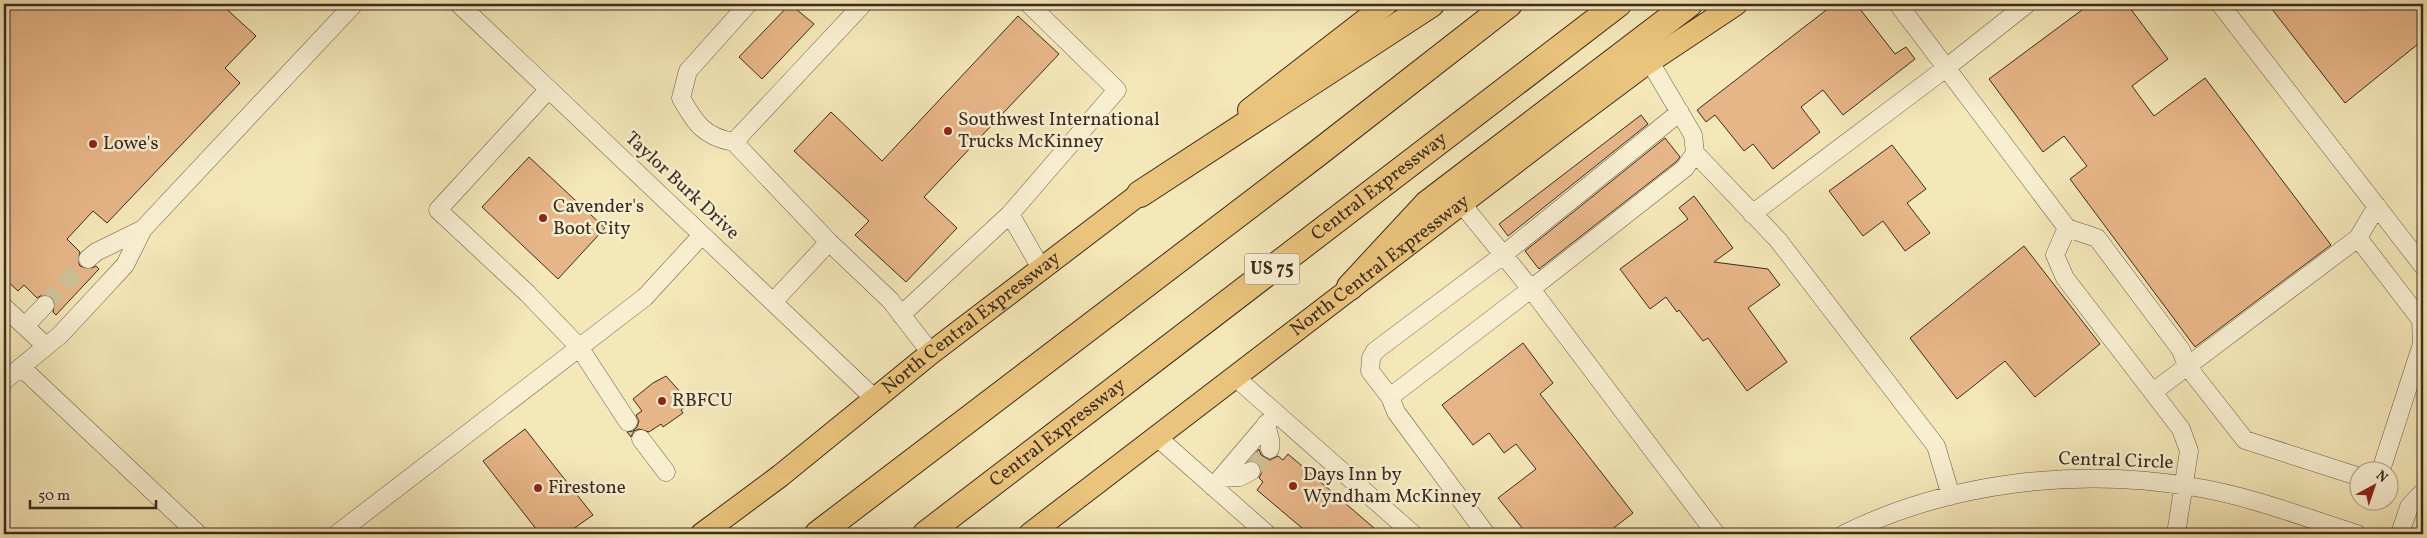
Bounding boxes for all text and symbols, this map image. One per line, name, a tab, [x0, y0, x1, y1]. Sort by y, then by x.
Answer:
place label: Southwest International Trucks McKinney	[958, 107, 1160, 155]
marker: Southwest International Trucks McKinney	[942, 125, 954, 137]
street label: Taylor Burk Drive	[619, 126, 745, 246]
street label: Central Expressway	[1306, 126, 1453, 247]
place label: Lowe's	[103, 131, 159, 157]
marker: Lowe's	[87, 138, 99, 150]
street label: North Central Expressway	[1285, 189, 1475, 343]
place label: Cavender's Boot City	[553, 194, 644, 242]
marker: Cavender's Boot City	[537, 212, 549, 224]
street label: North Central Expressway	[877, 246, 1066, 401]
road number: US 75	[1244, 253, 1300, 284]
street label: Central Expressway	[984, 372, 1131, 494]
place label: RBFCU	[672, 388, 733, 414]
marker: RBFCU	[656, 395, 668, 407]
street label: Central Circle	[2058, 446, 2174, 476]
north arrow	[2350, 460, 2400, 510]
place label: Days Inn by Wyndham McKinney	[1303, 462, 1481, 510]
text: N	[2371, 467, 2391, 488]
place label: Firestone	[548, 475, 626, 501]
scale bar	[30, 478, 156, 510]
marker: Days Inn by Wyndham McKinney	[1287, 480, 1299, 492]
marker: Firestone	[532, 482, 544, 494]
text: 50 m	[38, 486, 70, 507]

